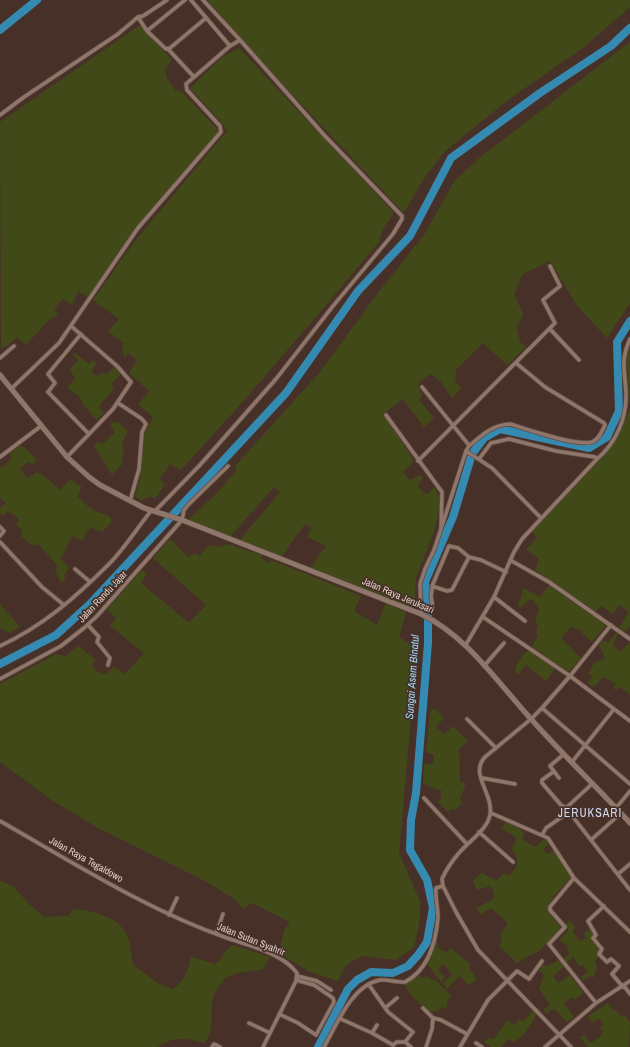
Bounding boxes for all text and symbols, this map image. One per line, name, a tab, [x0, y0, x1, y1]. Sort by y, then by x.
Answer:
street label: Jalan Randu Jajar	[76, 569, 130, 625]
street label: Jalan Raya Jeruksari	[360, 575, 436, 617]
water label: Sungai Asem Binatul	[403, 634, 423, 720]
district label: JERUKSARI	[558, 807, 622, 821]
street label: Jalan Raya Tegaldowo	[47, 835, 125, 885]
street label: Jalan Sutan Syahrir	[215, 921, 287, 959]

